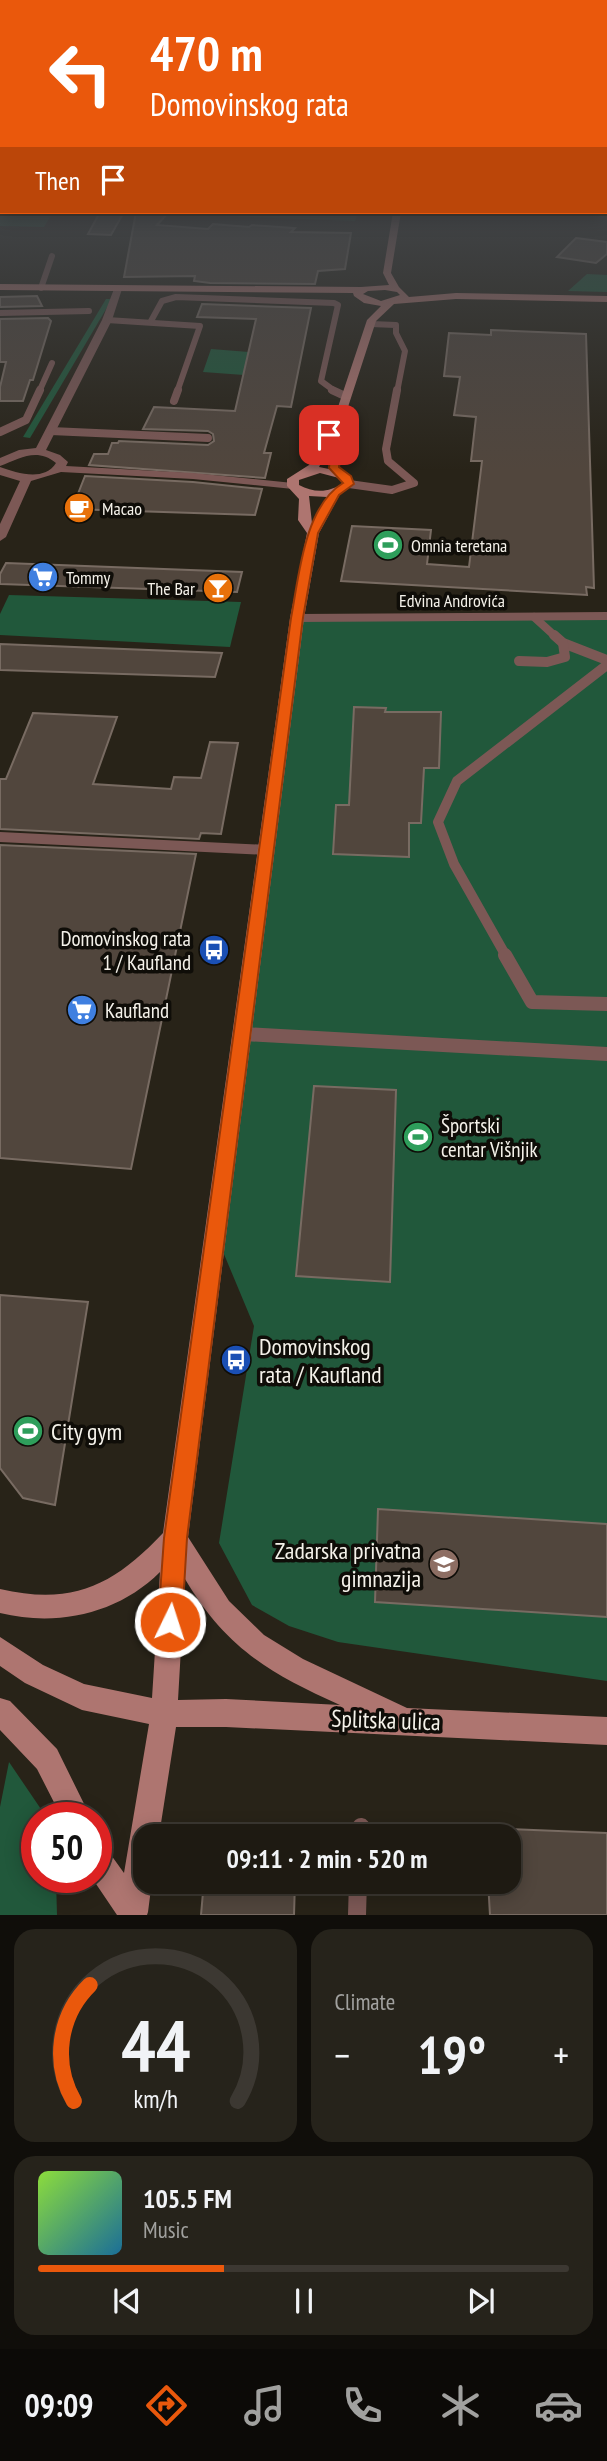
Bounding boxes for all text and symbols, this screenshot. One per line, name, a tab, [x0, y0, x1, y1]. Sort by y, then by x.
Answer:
text: 470 m	[150, 21, 263, 85]
icon: left	[35, 28, 126, 119]
text: Domovinskog rata	[150, 83, 349, 125]
icon: arrive	[94, 161, 132, 199]
text: Then	[35, 164, 80, 197]
pin	[299, 405, 359, 465]
icon: arrive	[310, 416, 348, 454]
cafe icon: Macao	[62, 491, 96, 525]
place label: Macao	[102, 497, 142, 520]
sports icon: Omnia teretana	[371, 528, 405, 562]
place label: Omnia teretana	[411, 534, 507, 557]
supermarket icon: Tommy	[26, 560, 60, 594]
place label: Tommy	[66, 566, 110, 589]
bar icon: The Bar	[201, 571, 235, 605]
place label: The Bar	[147, 577, 195, 600]
street label: Edvina Androvića	[399, 589, 505, 612]
place label: Domovinskog rata 1 / Kaufland	[60, 925, 191, 976]
bus stop icon: Domovinskog rata 1 / Kaufland	[197, 933, 231, 967]
supermarket icon: Kaufland	[65, 993, 99, 1027]
place label: Kaufland	[105, 997, 169, 1024]
place label: Športski centar Višnjik	[441, 1112, 538, 1163]
sports icon: Športski centar Višnjik	[401, 1120, 435, 1154]
place label: Domovinskog rata / Kaufland	[259, 1331, 382, 1390]
bus stop icon: Domovinskog rata / Kaufland	[219, 1343, 253, 1377]
sports icon: City gym	[11, 1414, 45, 1448]
place label: City gym	[51, 1416, 122, 1447]
place label: Zadarska privatna gimnazija	[275, 1535, 421, 1594]
school or university icon: Zadarska privatna gimnazija	[427, 1547, 461, 1581]
position arrow	[133, 1585, 207, 1659]
street label: Splitska ulica	[331, 1703, 441, 1737]
speed limit sign: 50	[21, 1802, 112, 1893]
text: 09:11 · 2 min · 520 m	[227, 1842, 427, 1875]
text: Climate	[335, 1987, 395, 2016]
text: 44	[120, 1998, 190, 2092]
text: 19°	[417, 2021, 486, 2088]
text: −	[335, 2030, 350, 2079]
text: +	[553, 2030, 569, 2079]
text: km/h	[133, 2083, 177, 2115]
text: 105.5 FM	[143, 2182, 232, 2215]
text: Music	[143, 2215, 189, 2244]
icon: previous	[108, 2282, 146, 2320]
icon: pause	[285, 2282, 323, 2320]
icon: next	[462, 2282, 500, 2320]
icon: directions	[142, 2381, 191, 2430]
icon: music	[240, 2381, 289, 2430]
icon: phone	[338, 2381, 387, 2430]
icon: climate	[436, 2381, 485, 2430]
icon: car	[534, 2381, 583, 2430]
text: 09:09	[24, 2384, 94, 2426]

